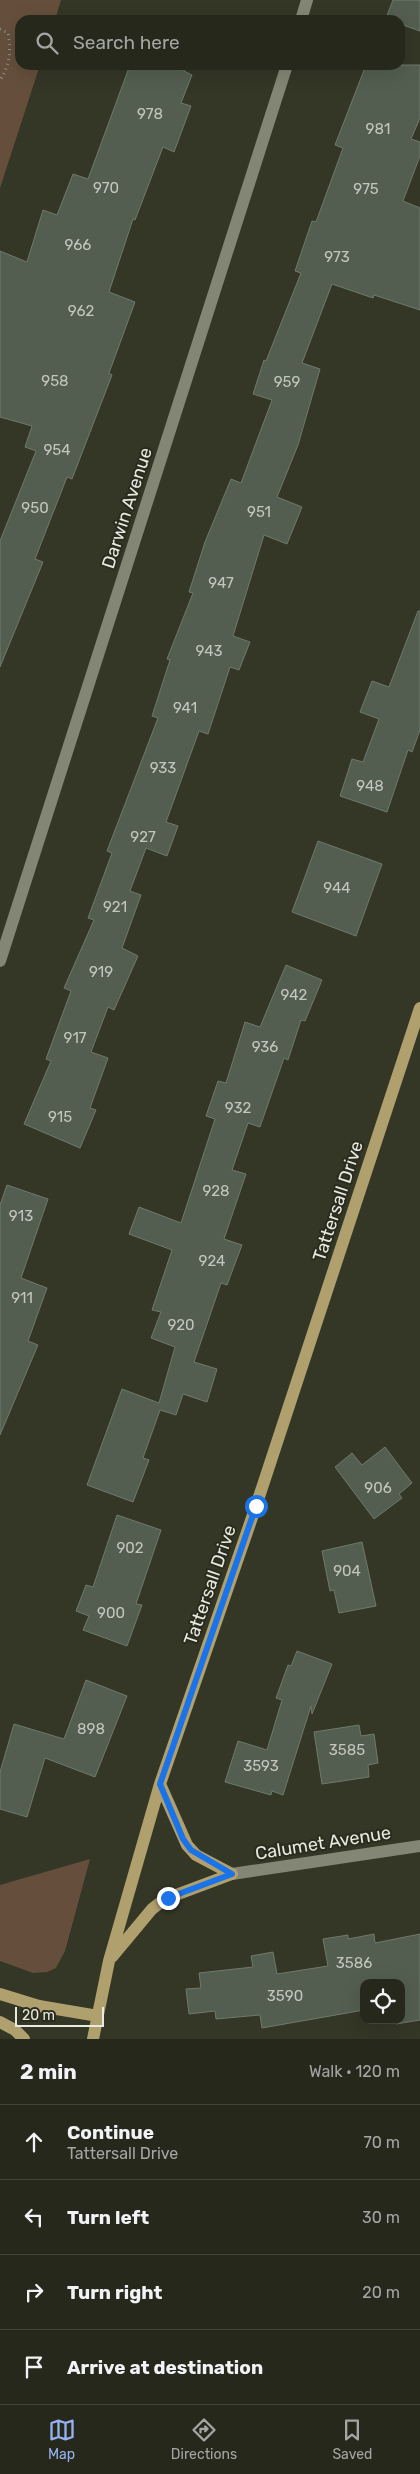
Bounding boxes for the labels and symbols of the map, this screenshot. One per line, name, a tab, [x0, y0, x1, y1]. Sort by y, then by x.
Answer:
house number: 978	[137, 105, 163, 123]
house number: 981	[366, 120, 390, 138]
house number: 970	[93, 179, 119, 197]
house number: 975	[353, 180, 379, 198]
house number: 966	[65, 236, 91, 254]
house number: 973	[324, 248, 350, 266]
house number: 962	[68, 302, 94, 320]
house number: 958	[41, 372, 69, 390]
house number: 959	[274, 373, 300, 391]
house number: 954	[43, 441, 71, 459]
street label: Darwin Avenue	[97, 445, 157, 571]
house number: 950	[21, 499, 49, 517]
house number: 951	[247, 503, 271, 521]
house number: 947	[208, 574, 234, 592]
house number: 943	[195, 642, 223, 660]
house number: 941	[173, 699, 197, 717]
house number: 933	[150, 759, 176, 777]
house number: 948	[356, 777, 384, 795]
house number: 927	[130, 828, 156, 846]
house number: 944	[323, 879, 351, 897]
house number: 921	[103, 898, 127, 916]
house number: 919	[89, 963, 113, 981]
house number: 942	[281, 986, 308, 1004]
house number: 917	[63, 1029, 87, 1047]
house number: 936	[252, 1038, 278, 1056]
house number: 932	[225, 1099, 251, 1117]
house number: 915	[48, 1108, 72, 1126]
street label: Tattersall Drive	[308, 1138, 368, 1264]
house number: 928	[202, 1182, 230, 1200]
house number: 913	[9, 1207, 33, 1225]
house number: 924	[199, 1252, 225, 1270]
house number: 911	[11, 1289, 33, 1307]
house number: 920	[167, 1316, 195, 1334]
house number: 906	[364, 1479, 392, 1497]
route start	[245, 1495, 268, 1518]
street label: Tattersall Drive	[179, 1522, 241, 1648]
house number: 902	[116, 1539, 144, 1557]
house number: 904	[333, 1562, 361, 1580]
house number: 900	[97, 1604, 125, 1622]
house number: 898	[77, 1720, 105, 1738]
house number: 3585	[329, 1741, 365, 1759]
house number: 3593	[243, 1757, 279, 1775]
street label: Calumet Avenue	[254, 1821, 392, 1865]
route end	[157, 1887, 180, 1910]
house number: 3586	[336, 1954, 372, 1972]
house number: 3590	[267, 1987, 303, 2005]
scale bar	[15, 2004, 104, 2027]

